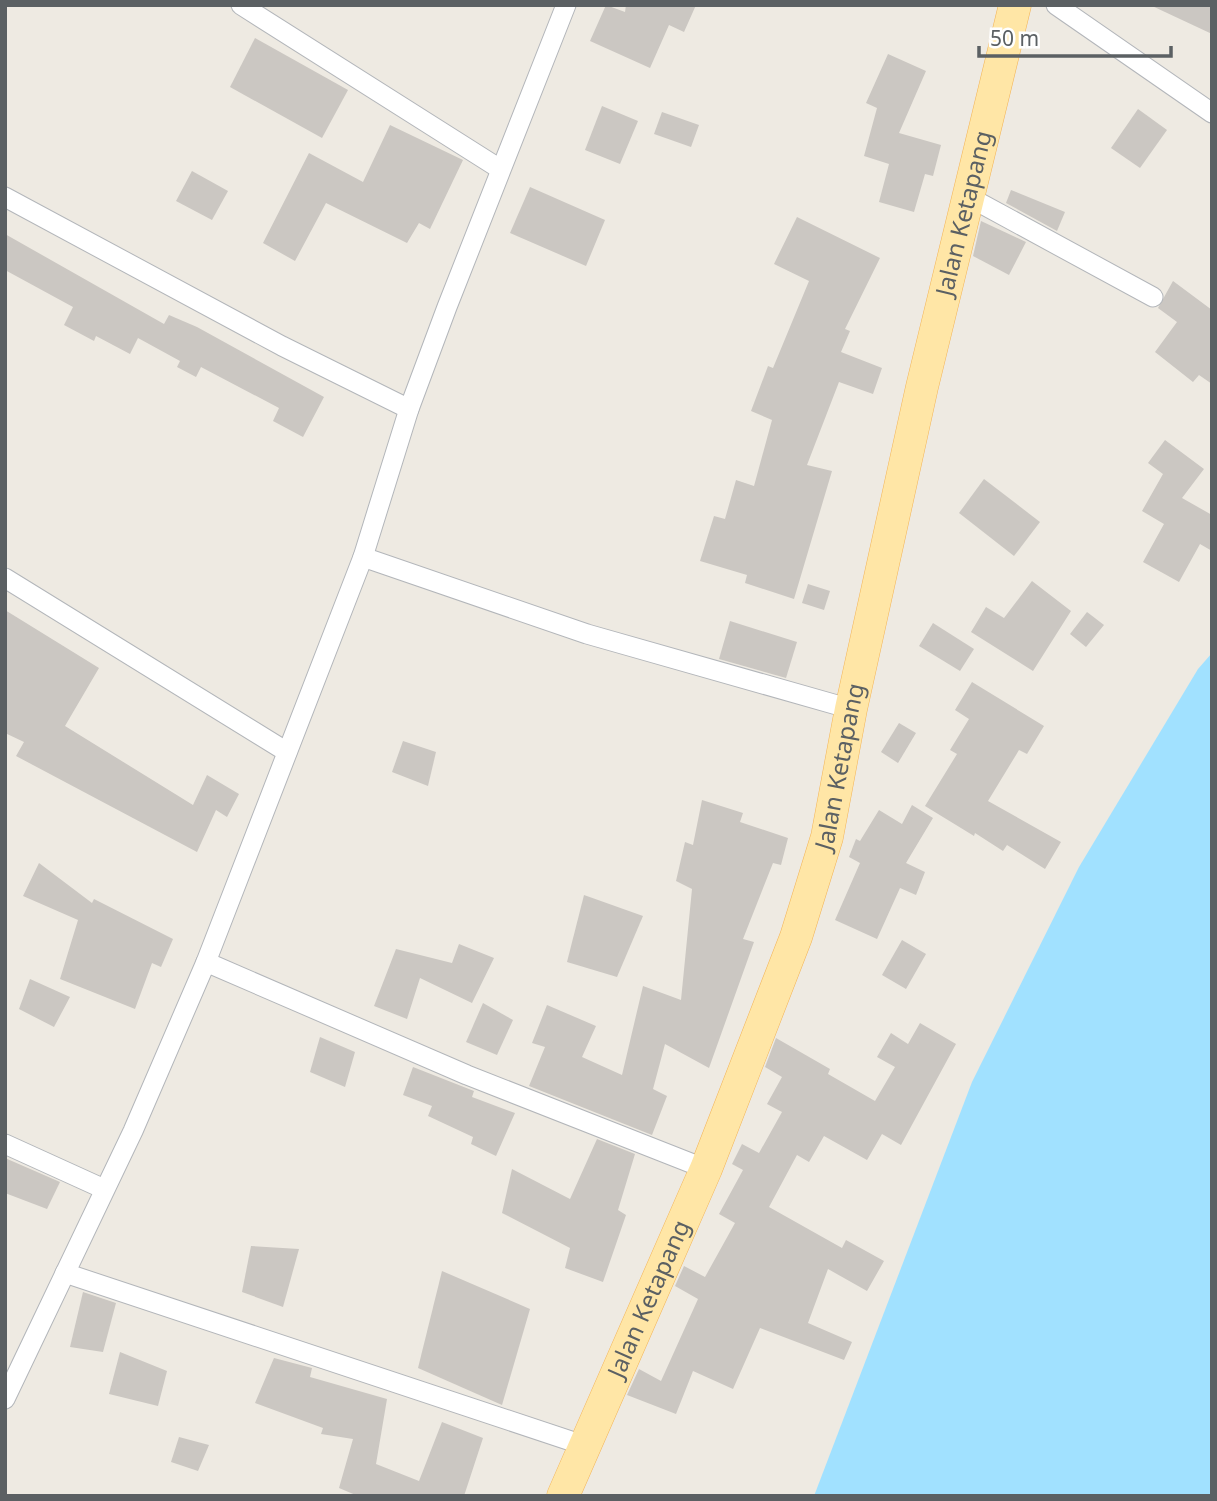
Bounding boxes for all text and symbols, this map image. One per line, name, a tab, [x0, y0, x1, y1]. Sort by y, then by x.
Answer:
scale bar	[979, 14, 1172, 58]
text: 50 m	[990, 24, 1039, 52]
street label: Jalan Ketapang	[926, 127, 999, 301]
street label: Jalan Ketapang	[805, 680, 871, 856]
street label: Jalan Ketapang	[598, 1214, 697, 1384]

